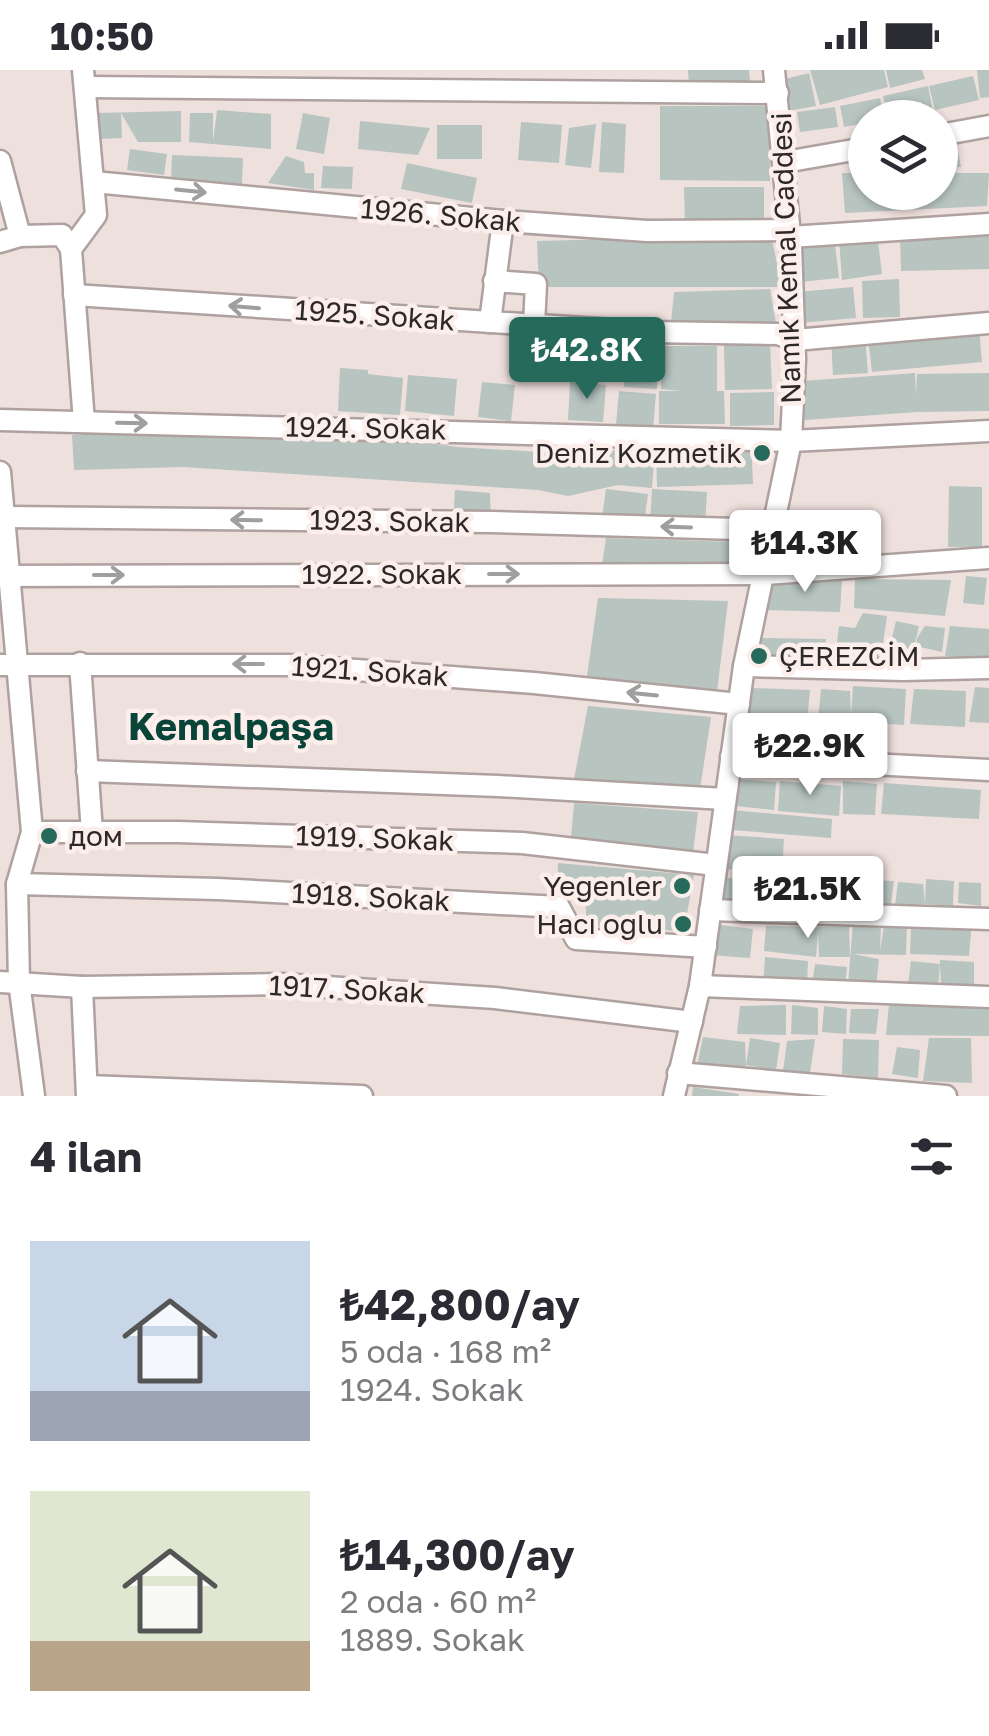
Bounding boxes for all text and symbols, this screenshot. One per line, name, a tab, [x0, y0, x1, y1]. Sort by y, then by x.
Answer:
text: 10:50	[50, 13, 154, 58]
map controls	[848, 100, 958, 210]
button: layers	[848, 100, 958, 210]
street label: Namık Kemal Caddesi	[764, 112, 807, 404]
one-way arrow	[175, 182, 207, 201]
street label: 1926. Sokak	[359, 191, 523, 238]
street label: 1925. Sokak	[294, 292, 456, 337]
one-way arrow	[229, 297, 261, 316]
pin: ₺42.8K	[506, 317, 668, 402]
text: ₺42.8K	[531, 330, 643, 368]
street label: 1924. Sokak	[285, 410, 447, 445]
one-way arrow	[116, 413, 148, 432]
place label: Deniz Kozmetik	[535, 436, 742, 469]
marker: Deniz Kozmetik	[751, 442, 773, 464]
street label: 1923. Sokak	[310, 503, 471, 538]
one-way arrow	[230, 510, 262, 529]
pin: ₺14.3K	[724, 510, 886, 595]
one-way arrow	[660, 518, 692, 536]
text: ₺14.3K	[751, 523, 859, 561]
street label: 1922. Sokak	[302, 557, 462, 590]
one-way arrow	[486, 564, 519, 584]
one-way arrow	[92, 566, 124, 584]
place label: ÇEREZCİM	[779, 639, 920, 672]
marker: ÇEREZCİM	[748, 645, 770, 667]
street label: 1921. Sokak	[290, 649, 450, 692]
one-way arrow	[232, 655, 264, 674]
one-way arrow	[626, 684, 658, 703]
district label: Kemalpaşa	[128, 703, 334, 749]
pin: ₺22.9K	[729, 713, 891, 798]
text: ₺22.9K	[754, 726, 866, 764]
street label: 1919. Sokak	[295, 818, 455, 857]
place label: дом	[69, 819, 123, 852]
marker: дом	[38, 825, 60, 847]
pin: ₺21.5K	[727, 856, 889, 941]
place label: Yeğenler	[544, 869, 662, 902]
text: ₺21.5K	[754, 869, 862, 907]
marker: Yeğenler	[671, 875, 693, 897]
street label: 1918. Sokak	[291, 876, 451, 917]
place label: Hacı oğlu	[536, 907, 663, 940]
marker: Hacı oğlu	[672, 913, 694, 935]
street label: 1917. Sokak	[268, 968, 426, 1009]
icon: filters	[904, 1129, 959, 1184]
text: 4 ilan	[30, 1131, 142, 1181]
text: ₺42,800/ay	[340, 1279, 580, 1329]
icon: home	[110, 1281, 230, 1401]
text: 5 oda · 168 m²	[340, 1332, 551, 1370]
text: 1924. Sokak	[340, 1370, 524, 1408]
text: ₺14,300/ay	[340, 1529, 575, 1579]
icon: home	[110, 1531, 230, 1651]
text: 2 oda · 60 m²	[340, 1582, 536, 1620]
text: 1889. Sokak	[340, 1620, 525, 1658]

